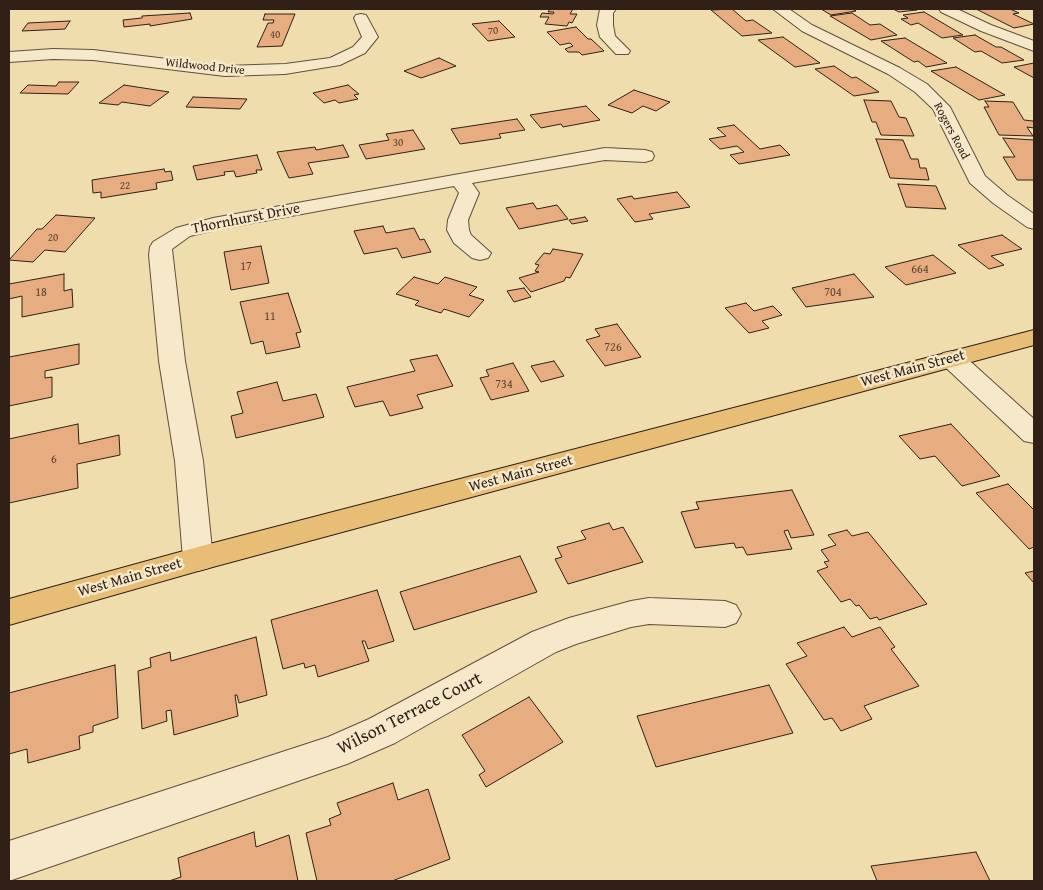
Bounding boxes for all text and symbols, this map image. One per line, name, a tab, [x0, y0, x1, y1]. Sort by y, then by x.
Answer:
house number: 70	[488, 24, 498, 38]
house number: 40	[270, 28, 280, 42]
street label: Wildwood Drive	[165, 56, 245, 78]
street label: Rogers Road	[930, 100, 972, 162]
house number: 30	[393, 136, 403, 150]
house number: 22	[120, 179, 130, 193]
street label: Thornhurst Drive	[190, 200, 302, 238]
house number: 20	[48, 231, 58, 245]
house number: 17	[240, 260, 252, 274]
house number: 664	[911, 263, 929, 277]
house number: 18	[35, 286, 47, 300]
house number: 704	[824, 286, 842, 300]
house number: 11	[264, 310, 276, 324]
house number: 726	[604, 341, 622, 355]
street label: West Main Street	[859, 346, 967, 392]
house number: 734	[495, 378, 513, 392]
street label: West Main Street	[467, 451, 575, 497]
house number: 6	[51, 453, 57, 467]
street label: West Main Street	[76, 555, 184, 601]
street label: Wilson Terrace Court	[334, 668, 486, 760]

